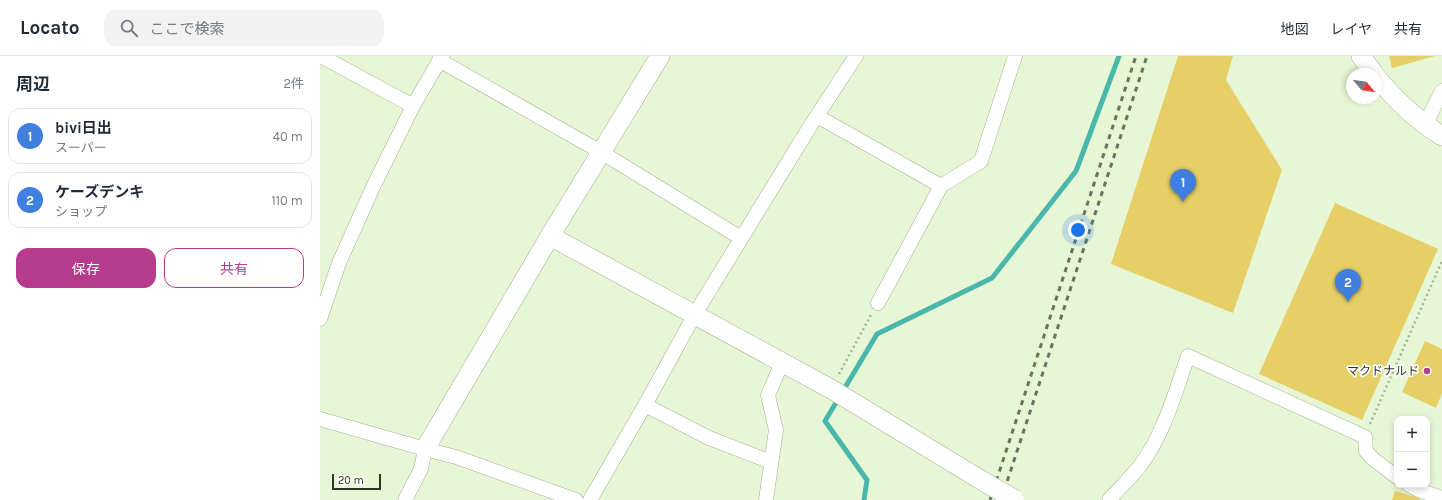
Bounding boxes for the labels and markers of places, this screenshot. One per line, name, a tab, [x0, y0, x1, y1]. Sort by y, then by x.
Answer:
pin: 1	[1170, 169, 1196, 202]
pin: 2	[1335, 269, 1361, 302]
place label: マクドナルド	[1347, 364, 1419, 378]
marker: マクドナルド	[1422, 366, 1432, 376]

